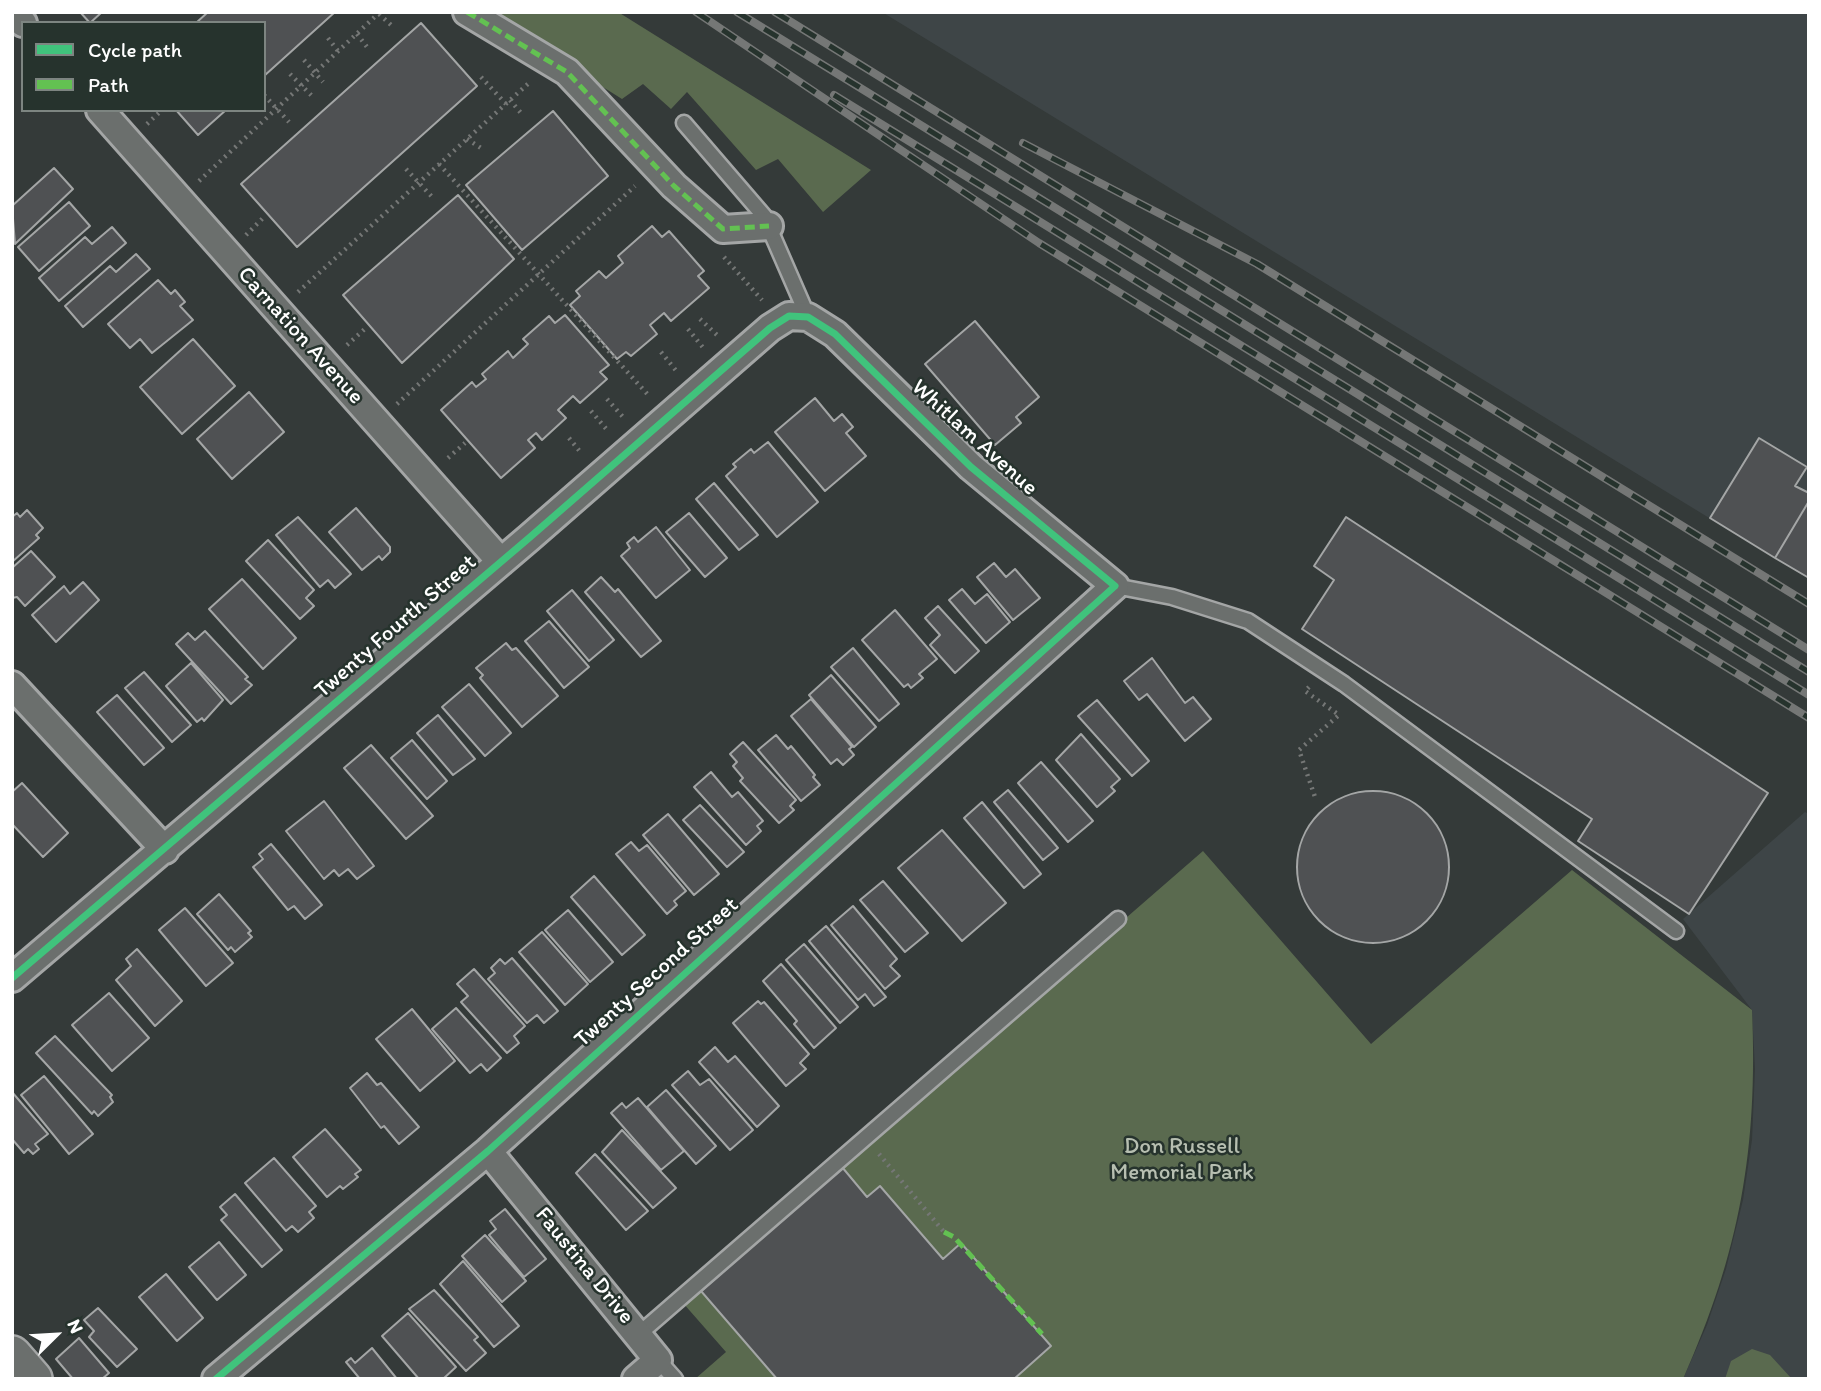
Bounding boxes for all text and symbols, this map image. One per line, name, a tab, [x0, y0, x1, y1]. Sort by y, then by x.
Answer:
legend	[21, 21, 266, 112]
text: Cycle path	[88, 37, 182, 62]
text: Path	[88, 72, 129, 97]
street label: Carnation Avenue	[231, 261, 369, 411]
street label: Whitlam Avenue	[905, 374, 1043, 502]
street label: Twenty Fourth Street	[309, 549, 483, 705]
street label: Twenty Second Street	[569, 892, 745, 1054]
park label: Don Russell Memorial Park	[1110, 1133, 1254, 1187]
street label: Faustina Drive	[529, 1202, 639, 1330]
north arrow	[21, 1300, 91, 1370]
text: N	[63, 1316, 89, 1337]

